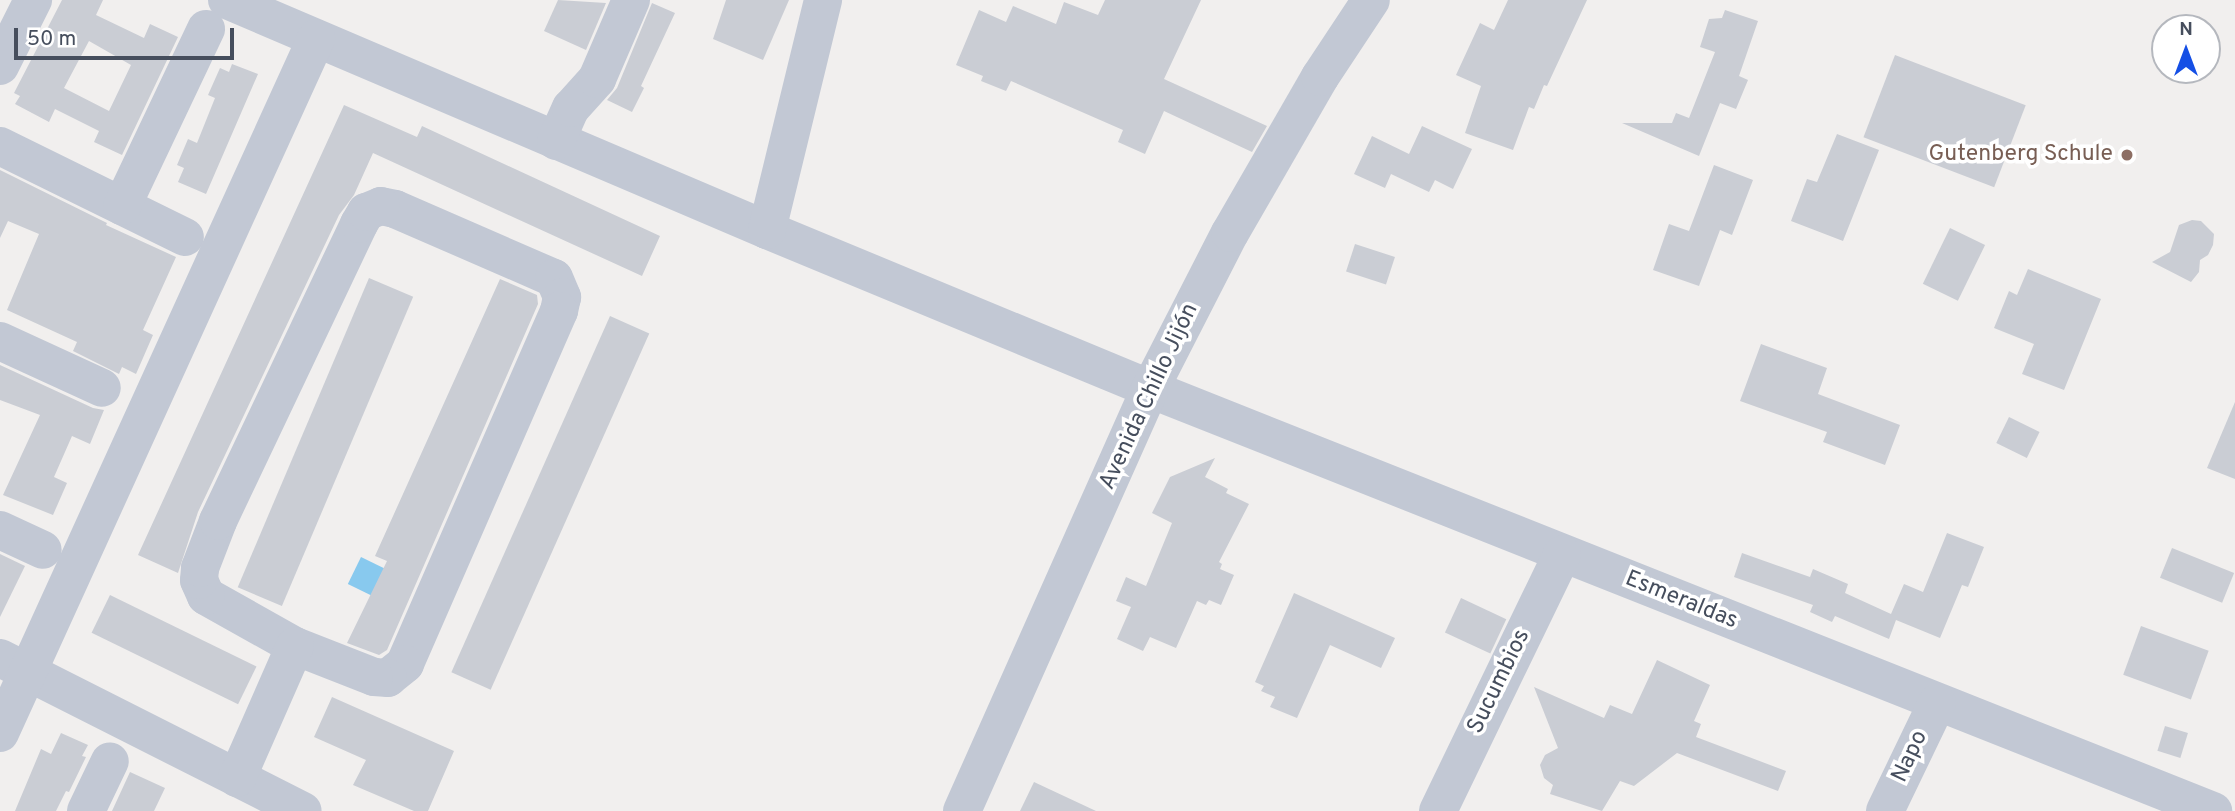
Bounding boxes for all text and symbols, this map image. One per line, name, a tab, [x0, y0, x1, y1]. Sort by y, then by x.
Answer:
scale bar	[18, 14, 238, 58]
north arrow	[2151, 14, 2221, 84]
text: N	[2179, 18, 2193, 42]
text: 50 m	[27, 26, 76, 53]
place label: Gutenberg Schule	[1928, 141, 2113, 169]
marker: Gutenberg Schule	[2119, 147, 2135, 163]
street label: Avenida Chillo Jijón	[1095, 299, 1205, 495]
street label: Esmeraldas	[1621, 566, 1741, 636]
street label: Sucumbios	[1463, 625, 1537, 739]
street label: Napo	[1887, 727, 1935, 787]

